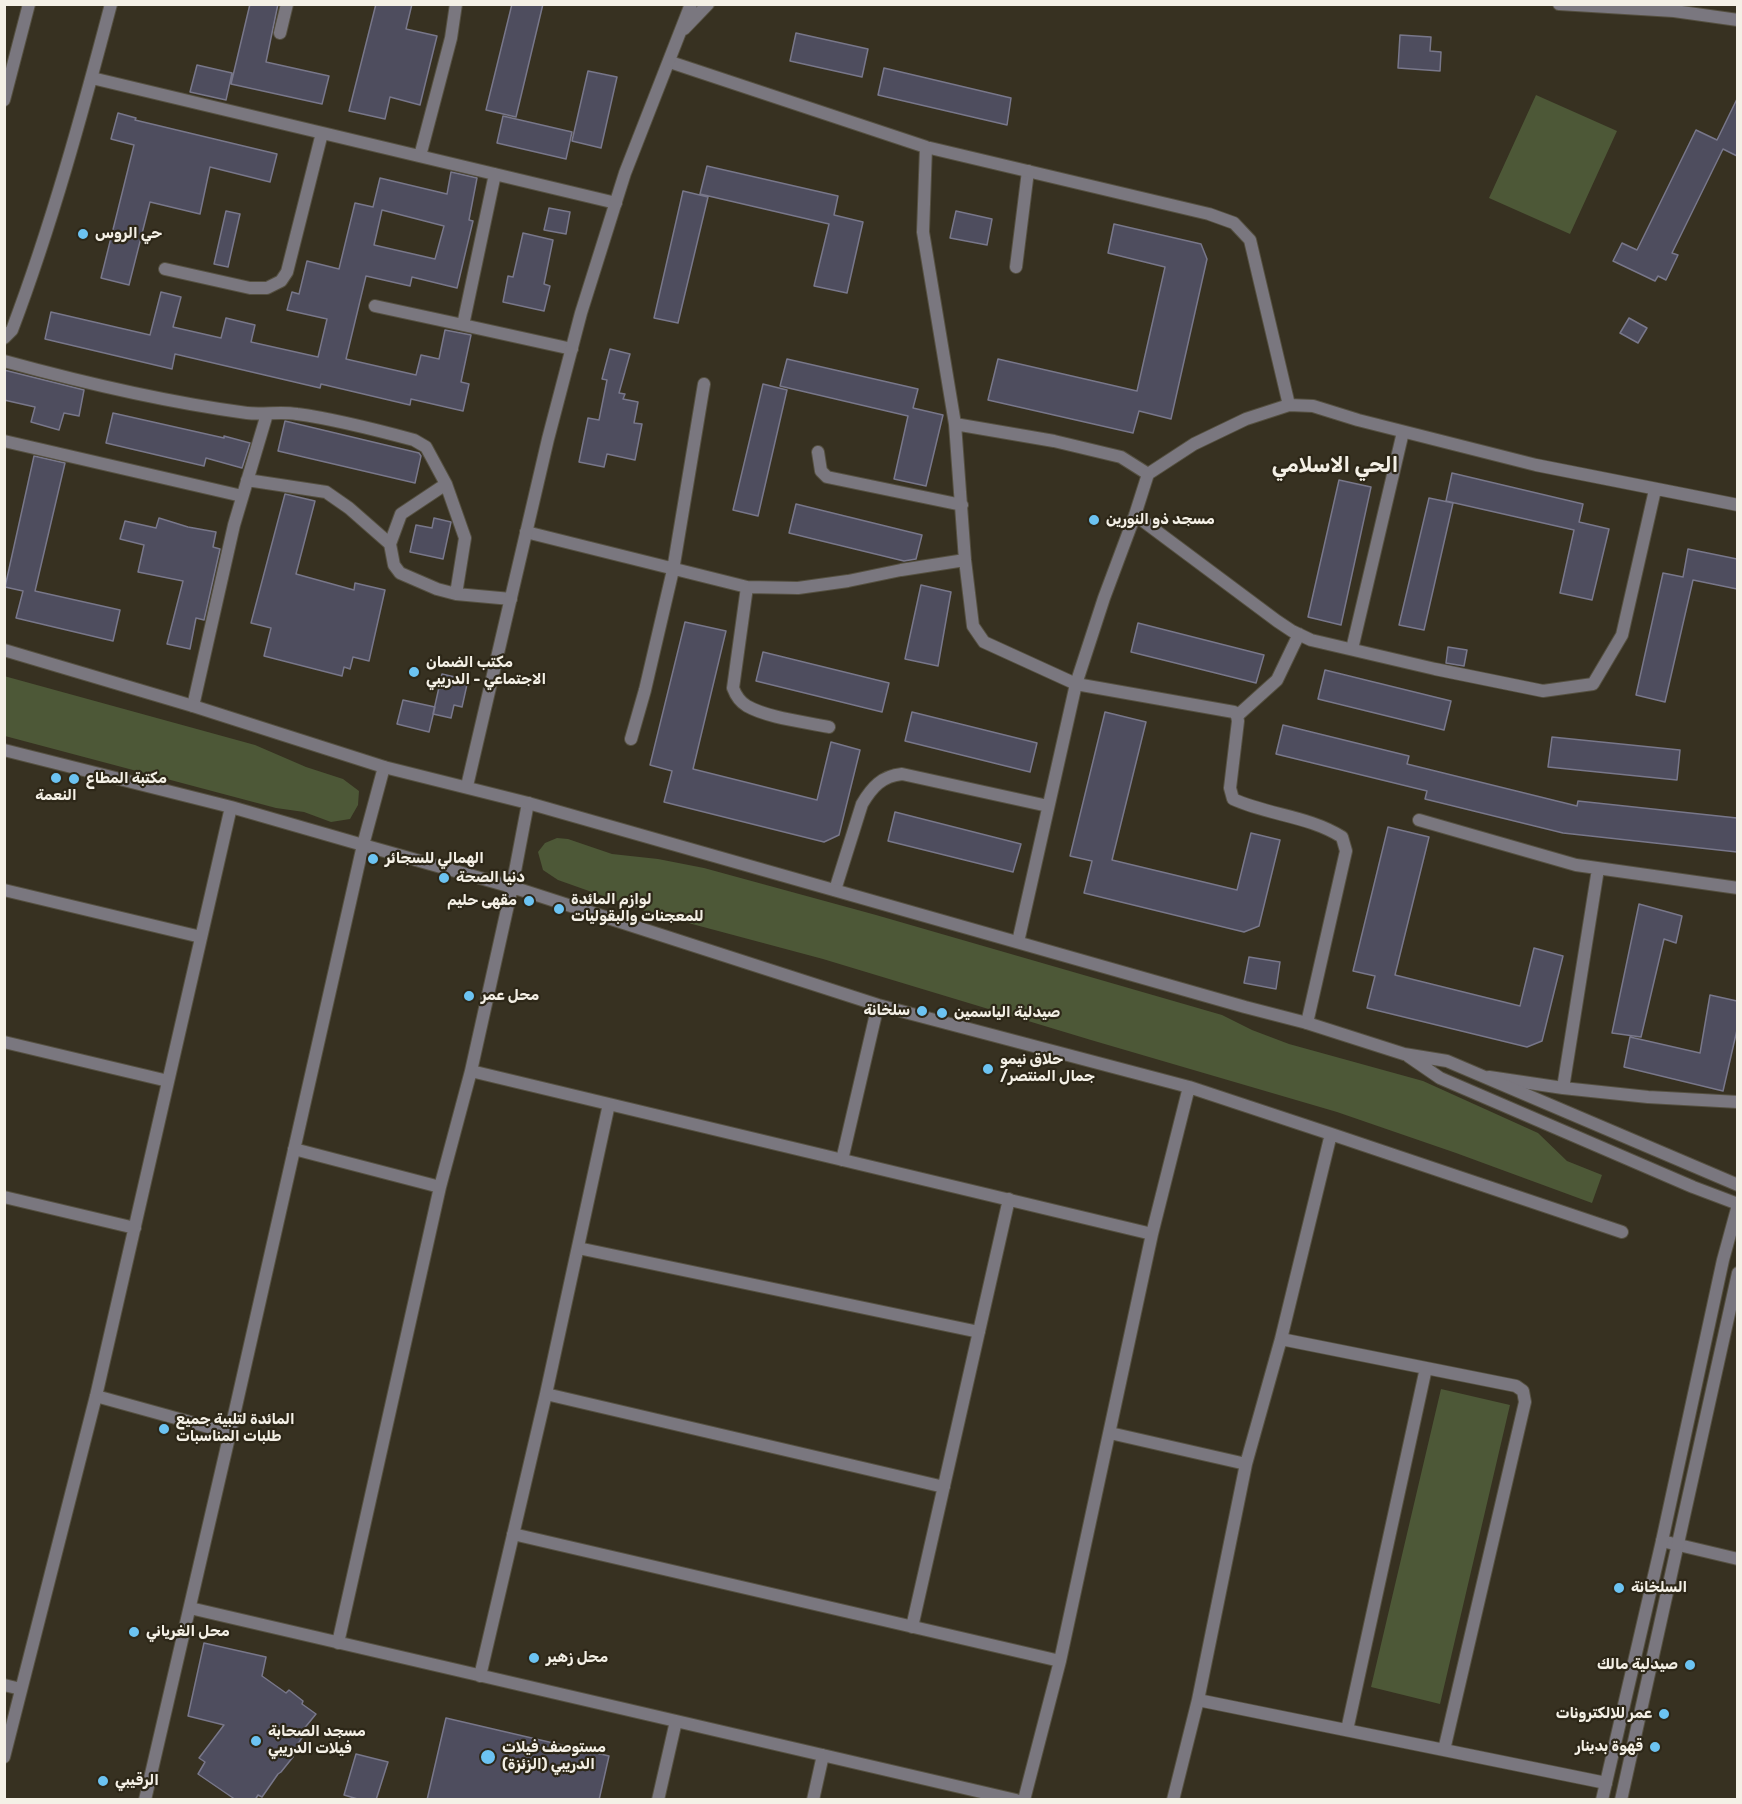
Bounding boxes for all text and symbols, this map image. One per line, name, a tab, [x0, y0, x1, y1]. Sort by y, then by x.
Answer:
place label: حي الروس	[95, 225, 162, 243]
marker: حي الروس	[76, 227, 90, 241]
district label: الحي الاسلامي	[1272, 453, 1398, 479]
place label: مسجد ذو النورين	[1106, 511, 1215, 529]
marker: مسجد ذو النورين	[1087, 513, 1101, 527]
place label: مكتب الضمان الاجتماعي - الدريبي	[426, 654, 546, 689]
marker: مكتب الضمان الاجتماعي - الدريبي	[407, 665, 421, 679]
place label: مكتبة المطاع	[86, 770, 167, 788]
marker: النعمة	[49, 771, 63, 785]
marker: مكتبة المطاع	[67, 772, 81, 786]
place label: النعمة	[35, 787, 77, 805]
place label: الهمالي للسجائر	[385, 850, 484, 868]
marker: الهمالي للسجائر	[366, 852, 380, 866]
place label: دنيا الصحة	[456, 869, 525, 887]
marker: دنيا الصحة	[437, 871, 451, 885]
place label: لوازم المائدة للمعجنات والبقوليات	[571, 891, 704, 926]
place label: مقهى حليم	[447, 892, 517, 910]
marker: مقهى حليم	[522, 894, 536, 908]
marker: لوازم المائدة للمعجنات والبقوليات	[552, 902, 566, 916]
place label: محل عمر	[481, 987, 539, 1005]
marker: محل عمر	[462, 989, 476, 1003]
place label: سلخانة	[864, 1002, 910, 1020]
marker: سلخانة	[915, 1004, 929, 1018]
place label: صيدلية الياسمين	[954, 1004, 1060, 1022]
marker: صيدلية الياسمين	[935, 1006, 949, 1020]
place label: حلاق نيمو /جمال المنتصر	[1000, 1051, 1095, 1086]
marker: حلاق نيمو /جمال المنتصر	[981, 1062, 995, 1076]
place label: المائدة لتلبية جميع طلبات المناسبات	[176, 1411, 295, 1446]
marker: المائدة لتلبية جميع طلبات المناسبات	[157, 1422, 171, 1436]
place label: السلخانة	[1631, 1579, 1687, 1597]
marker: السلخانة	[1612, 1581, 1626, 1595]
place label: محل الغرياني	[146, 1623, 230, 1641]
marker: محل الغرياني	[127, 1625, 141, 1639]
place label: محل زهير	[546, 1649, 608, 1667]
marker: محل زهير	[527, 1651, 541, 1665]
place label: صيدلية مالك	[1597, 1656, 1678, 1674]
marker: صيدلية مالك	[1683, 1658, 1697, 1672]
place label: عمر للالكترونات	[1556, 1705, 1652, 1723]
marker: عمر للالكترونات	[1657, 1707, 1671, 1721]
place label: مسجد الصحابة فيلات الدريبي	[268, 1723, 366, 1758]
marker: مسجد الصحابة فيلات الدريبي	[249, 1734, 263, 1748]
place label: قهوة بدينار	[1575, 1738, 1643, 1756]
place label: مستوصف فيلات الدريبي (الزئزة)	[502, 1739, 606, 1774]
marker: قهوة بدينار	[1648, 1740, 1662, 1754]
marker: مستوصف فيلات الدريبي (الزئزة)	[479, 1748, 497, 1766]
place label: الرقيبي	[115, 1772, 159, 1790]
marker: الرقيبي	[96, 1774, 110, 1788]

